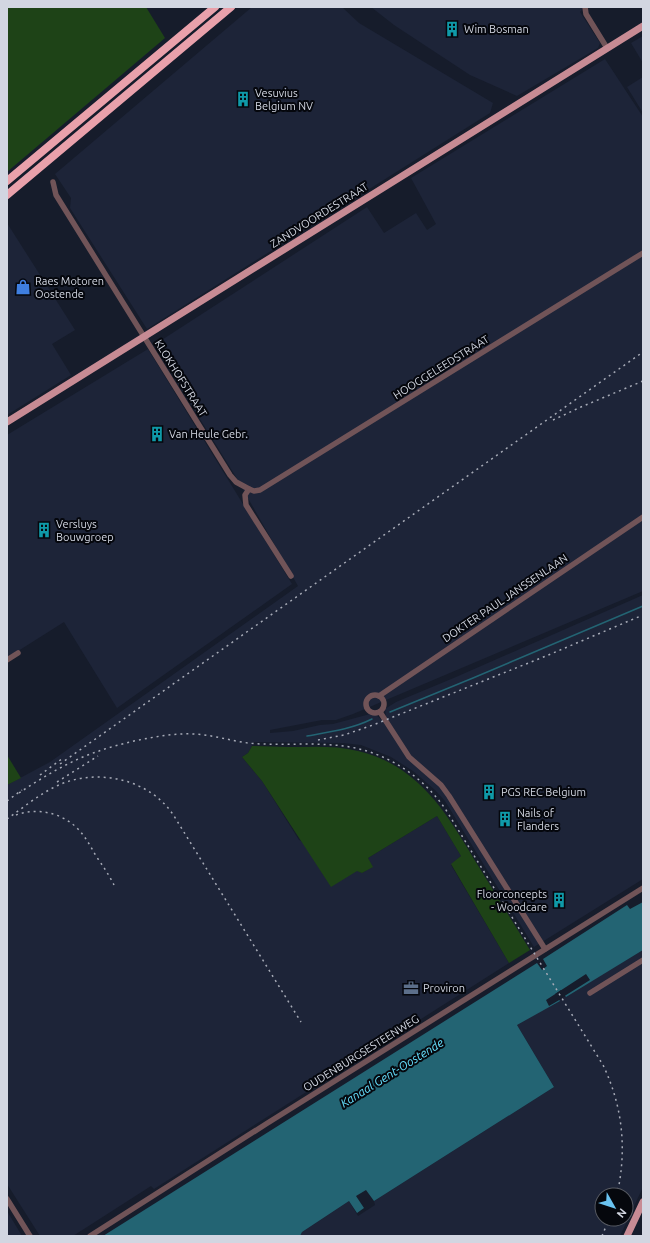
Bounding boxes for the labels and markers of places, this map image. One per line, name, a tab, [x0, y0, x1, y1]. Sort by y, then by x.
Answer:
building icon: Wim Bosman	[443, 20, 461, 38]
place label: Wim Bosman	[464, 23, 529, 35]
place label: Vesuvius Belgium NV	[255, 87, 313, 112]
building icon: Vesuvius Belgium NV	[234, 90, 252, 108]
place label: Raes Motoren Oostende	[35, 275, 104, 300]
shop icon: Raes Motoren Oostende	[14, 278, 32, 296]
building icon: Van Heule Gebr.	[148, 425, 166, 443]
place label: Van Heule Gebr.	[169, 428, 248, 440]
place label: Versluys Bouwgroep	[56, 518, 114, 543]
building icon: Versluys Bouwgroep	[35, 521, 53, 539]
building icon: PGS REC Belgium	[480, 783, 498, 801]
place label: PGS REC Belgium	[501, 786, 586, 798]
place label: Nails of Flanders	[517, 807, 559, 832]
building icon: Nails of Flanders	[496, 810, 514, 828]
place label: Floorconcepts - Woodcare	[477, 888, 547, 913]
building icon: Floorconcepts - Woodcare	[550, 891, 568, 909]
office icon: Proviron	[402, 979, 420, 997]
place label: Proviron	[423, 982, 465, 994]

